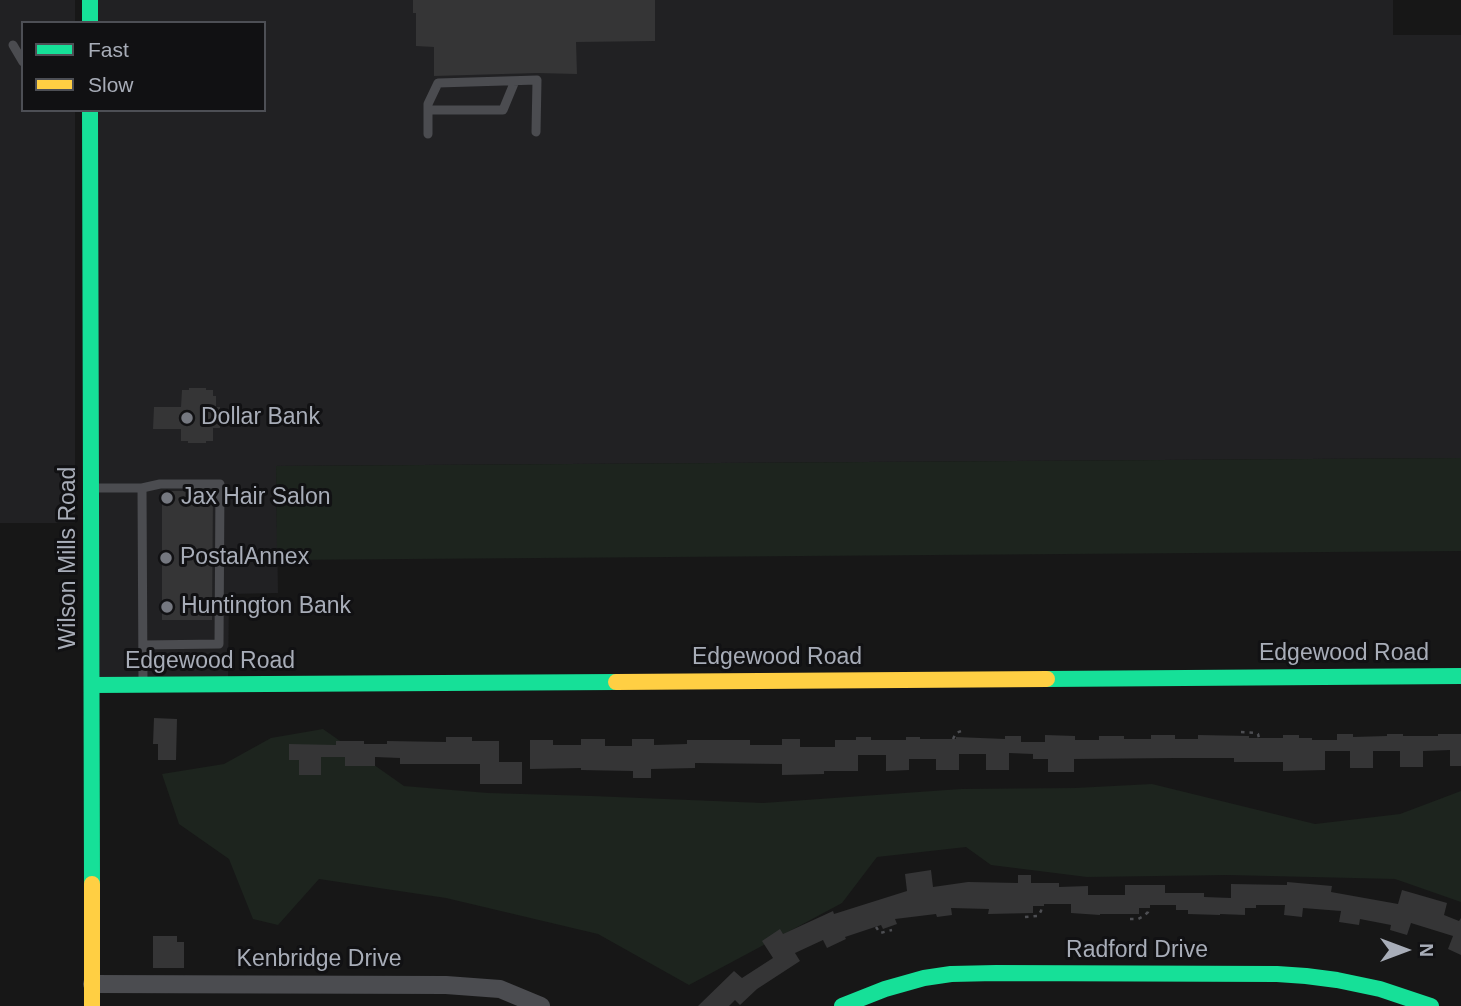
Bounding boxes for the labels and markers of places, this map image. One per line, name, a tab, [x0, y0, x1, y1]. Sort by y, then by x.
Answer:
place label: Dollar Bank	[201, 404, 320, 432]
marker: Dollar Bank	[179, 410, 195, 426]
place label: Jax Hair Salon	[181, 484, 331, 512]
marker: Jax Hair Salon	[159, 490, 175, 506]
place label: PostalAnnex	[180, 544, 309, 572]
marker: PostalAnnex	[158, 550, 174, 566]
place label: Huntington Bank	[181, 593, 351, 621]
marker: Huntington Bank	[159, 599, 175, 615]

